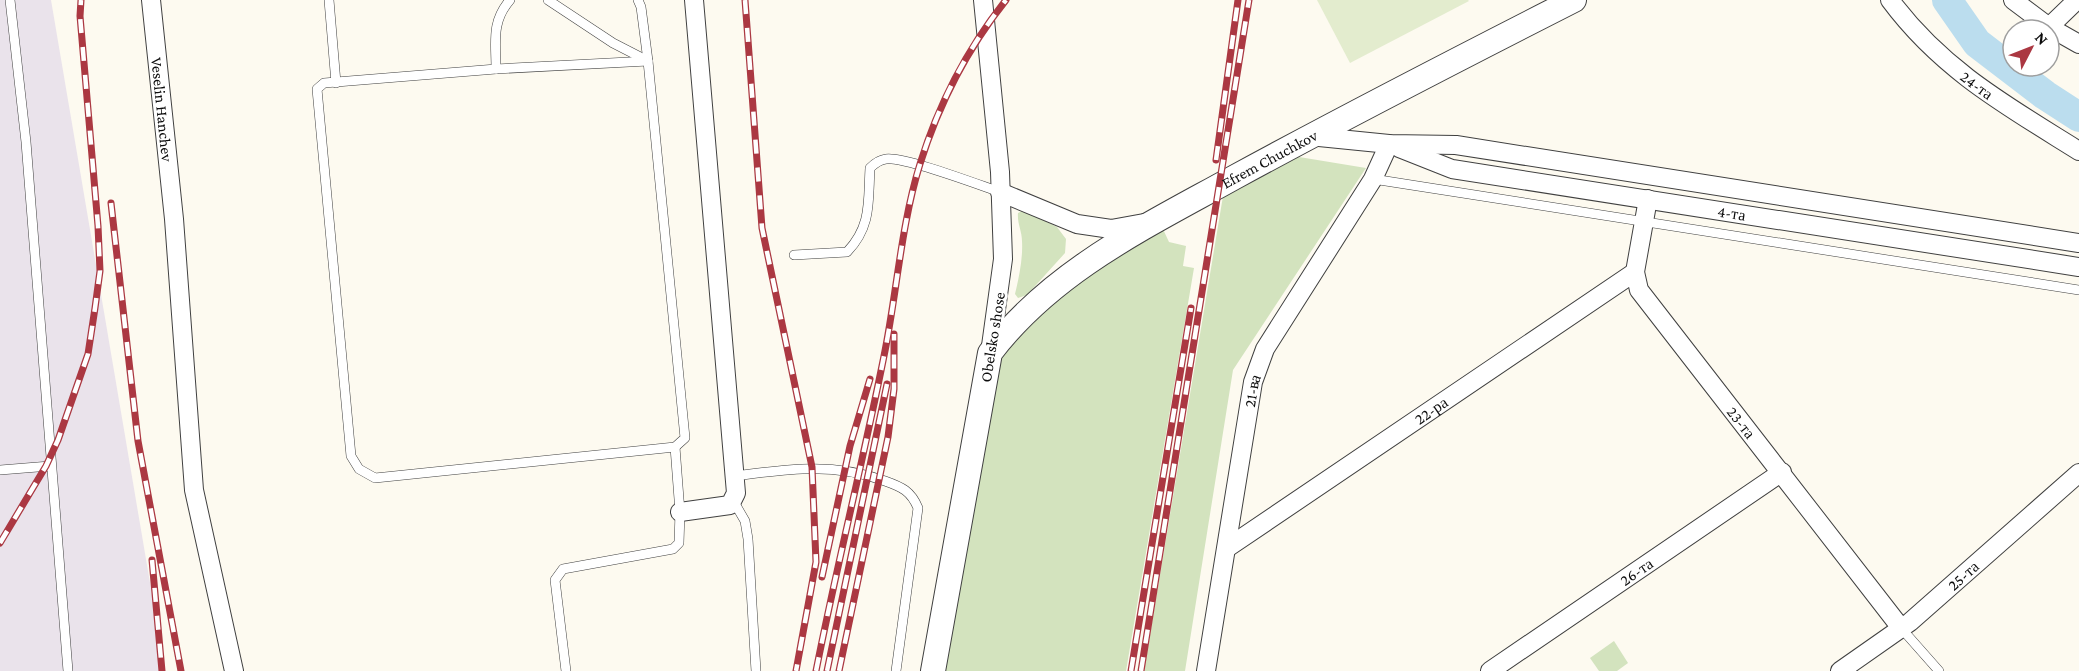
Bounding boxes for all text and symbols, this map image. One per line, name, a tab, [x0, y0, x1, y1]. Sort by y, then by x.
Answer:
north arrow	[2001, 18, 2061, 78]
text: N	[2032, 29, 2052, 48]
street label: Veselin Hanchev	[148, 56, 176, 163]
street label: 24-та	[1957, 68, 1996, 103]
street label: Efrem Chuchkov	[1219, 126, 1321, 192]
street label: 4-та	[1716, 203, 1747, 224]
street label: Obelsko shose	[977, 291, 1008, 383]
street label: 21-ва	[1241, 372, 1264, 409]
street label: 22-ра	[1411, 393, 1451, 428]
street label: 23-та	[1724, 403, 1759, 442]
street label: 26-та	[1617, 555, 1656, 589]
street label: 25-та	[1944, 558, 1982, 594]

